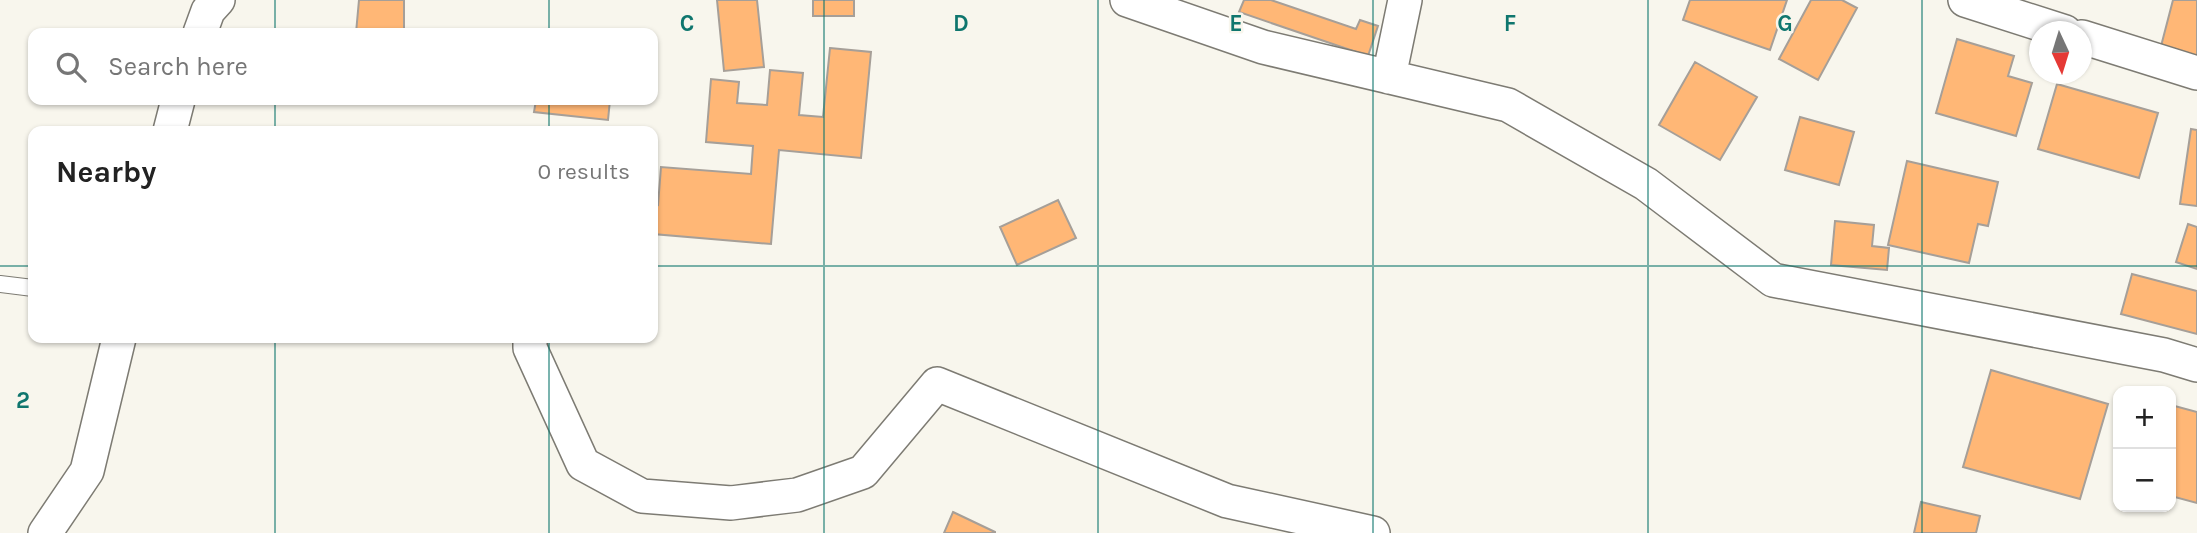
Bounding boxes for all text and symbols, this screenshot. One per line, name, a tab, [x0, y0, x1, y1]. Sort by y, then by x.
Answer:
text: C	[680, 10, 694, 37]
text: D	[953, 10, 969, 37]
text: E	[1229, 10, 1243, 37]
text: F	[1504, 10, 1516, 37]
text: G	[1777, 10, 1793, 37]
north arrow	[2029, 21, 2092, 84]
search box	[28, 28, 658, 105]
icon: search	[52, 48, 90, 86]
text: Search here	[108, 51, 248, 82]
text: Nearby	[56, 154, 156, 190]
text: 0 results	[538, 158, 630, 185]
map controls	[2113, 386, 2176, 512]
button: +	[2113, 386, 2176, 449]
text: 2	[16, 387, 30, 414]
button: −	[2113, 449, 2176, 512]

